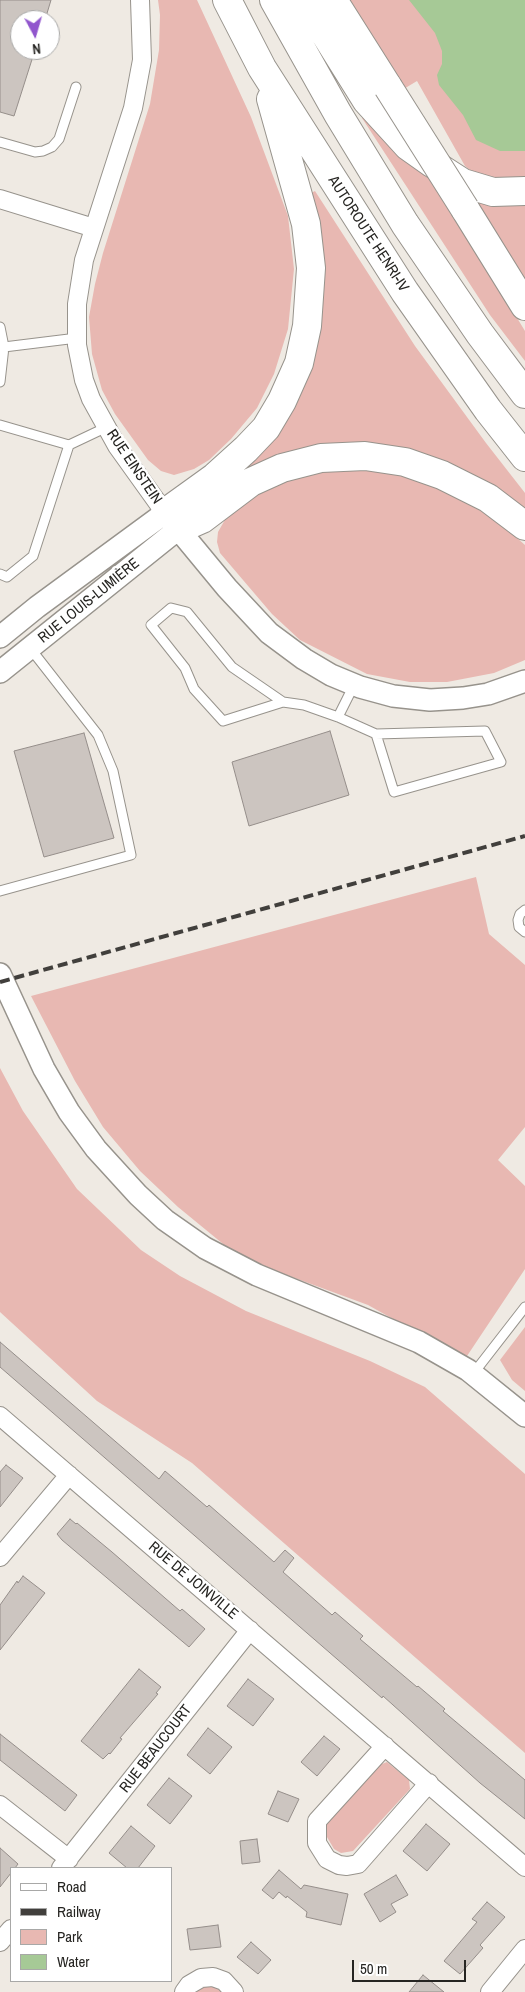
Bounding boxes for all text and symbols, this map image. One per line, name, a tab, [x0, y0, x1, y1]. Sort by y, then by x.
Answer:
north arrow	[10, 10, 60, 60]
text: N	[31, 40, 42, 58]
street label: AUTOROUTE HENRI-IV	[324, 173, 412, 295]
street label: RUE EINSTEIN	[102, 426, 166, 508]
street label: RUE LOUIS-LUMIÈRE	[35, 555, 143, 647]
street label: RUE DE JOINVILLE	[145, 1538, 241, 1624]
street label: RUE BEAUCOURT	[116, 1702, 196, 1796]
legend	[10, 1867, 172, 1982]
text: Road	[57, 1876, 86, 1897]
text: Railway	[57, 1901, 101, 1922]
text: Park	[57, 1926, 82, 1947]
scale bar	[355, 1950, 469, 1982]
text: Water	[57, 1951, 89, 1972]
text: 50 m	[360, 1958, 387, 1979]

